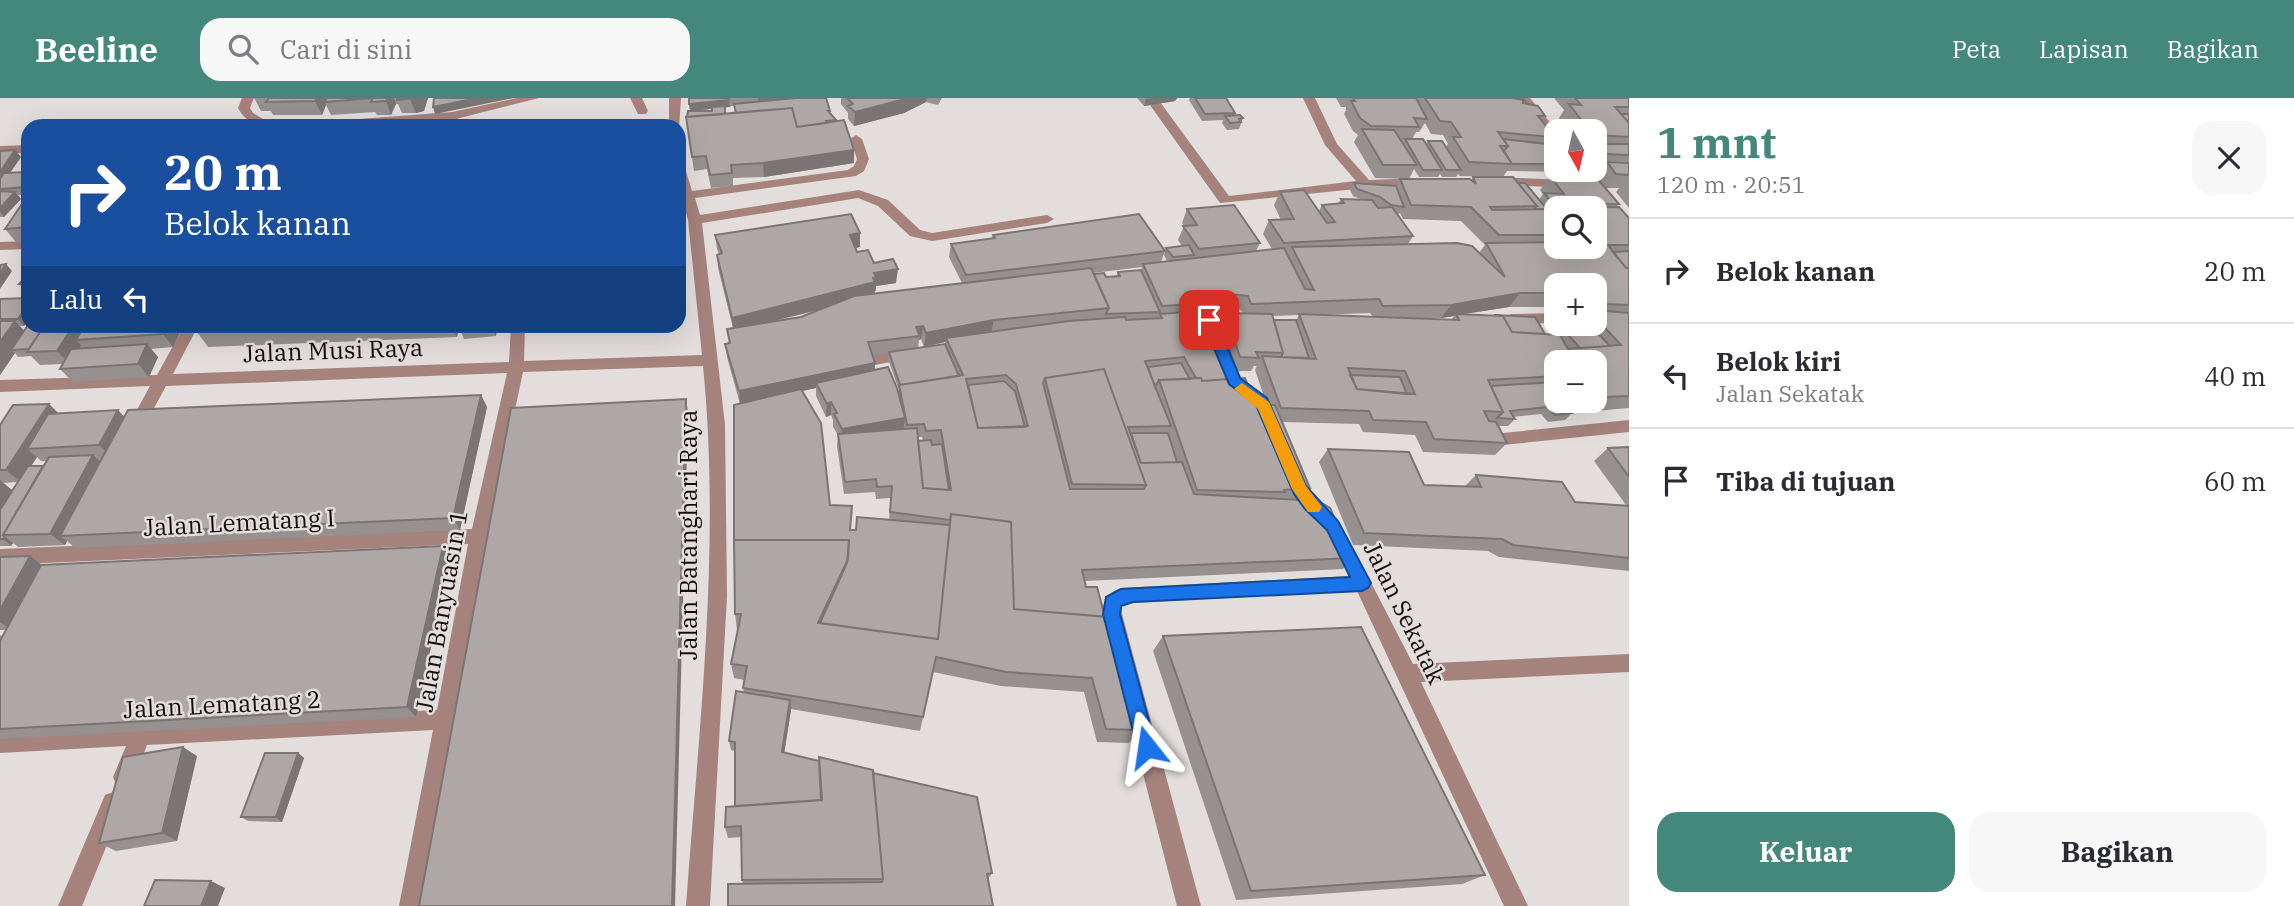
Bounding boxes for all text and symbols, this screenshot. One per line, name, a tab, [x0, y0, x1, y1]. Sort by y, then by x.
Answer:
search box	[200, 18, 690, 81]
text: Beeline	[35, 28, 158, 71]
icon: search	[224, 30, 262, 68]
text: Cari di sini	[280, 32, 412, 66]
text: Peta	[1952, 33, 2001, 65]
text: Lapisan	[2039, 33, 2129, 65]
text: Bagikan	[2167, 33, 2259, 65]
text: 1 mnt	[1657, 115, 1776, 170]
north arrow	[1544, 119, 1606, 182]
map controls	[1544, 119, 1607, 413]
button: close	[2192, 121, 2266, 195]
text: 20 m	[164, 140, 282, 203]
icon: right	[49, 147, 140, 238]
text: 120 m · 20:51	[1657, 169, 1806, 199]
button: search	[1544, 196, 1607, 259]
text: Belok kanan	[164, 202, 351, 244]
icon: right	[1657, 252, 1695, 290]
text: Belok kanan	[1716, 254, 1875, 288]
text: 20 m	[2204, 254, 2266, 288]
button: +	[1544, 273, 1607, 336]
icon: left	[117, 280, 155, 318]
text: Lalu	[49, 282, 103, 316]
pin	[1179, 290, 1239, 350]
icon: arrive	[1190, 301, 1228, 339]
street label: Jalan Musi Raya	[242, 331, 424, 369]
text: Belok kiri	[1716, 344, 1841, 378]
button: −	[1544, 350, 1607, 413]
icon: left	[1657, 357, 1695, 395]
text: 40 m	[2204, 359, 2266, 393]
text: Jalan Sekatak	[1716, 378, 1864, 408]
street label: Jalan Batanghari Raya	[672, 410, 704, 660]
icon: arrive	[1657, 462, 1695, 500]
text: Tiba di tujuan	[1716, 464, 1896, 498]
text: 60 m	[2204, 464, 2266, 498]
street label: Jalan Lematang I	[142, 501, 336, 543]
street label: Jalan Banyuasin 1	[407, 507, 475, 714]
street label: Jalan Sekatak	[1357, 536, 1453, 689]
street label: Jalan Lematang 2	[122, 683, 322, 725]
position arrow	[1110, 710, 1184, 784]
button: Keluar	[1657, 812, 1955, 892]
button: Bagikan	[1969, 812, 2266, 892]

